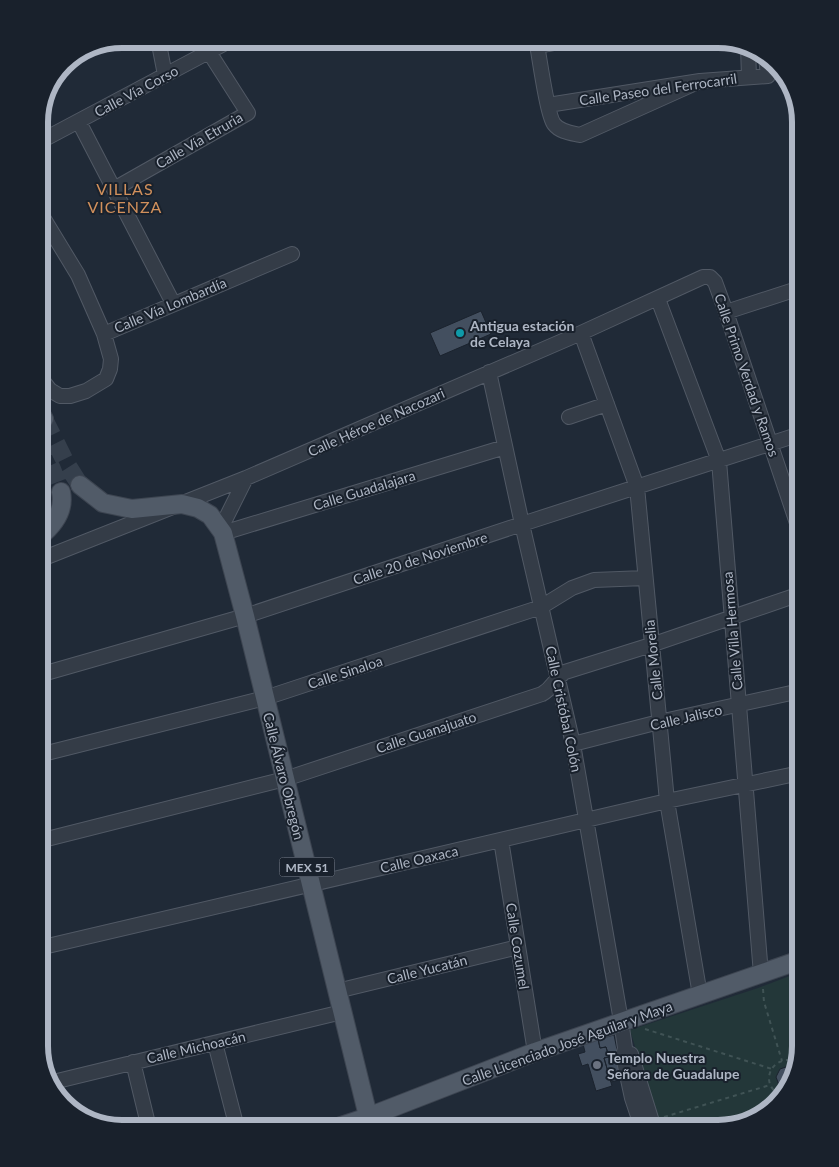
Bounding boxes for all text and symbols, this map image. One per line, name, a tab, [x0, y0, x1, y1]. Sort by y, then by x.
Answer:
street label: Calle Vía Corso	[91, 62, 181, 120]
street label: Calle Paseo del Ferrocarril	[578, 70, 738, 108]
street label: Calle Vía Etruria	[152, 108, 246, 172]
district label: VILLAS VICENZA	[88, 179, 162, 216]
street label: Calle Vía Lombardía	[111, 274, 229, 336]
street label: Calle Primo Verdad y Ramos	[711, 291, 783, 459]
place label: Antigua estación de Celaya	[469, 317, 575, 350]
marker: Antigua estación de Celaya	[454, 327, 466, 339]
street label: Calle Héroe de Nacozari	[305, 384, 447, 460]
street label: Calle Guadalajara	[311, 466, 417, 514]
street label: Calle 20 de Noviembre	[351, 528, 489, 588]
street label: Calle Villa Hermosa	[718, 571, 746, 691]
street label: Calle Morelia	[640, 619, 666, 701]
street label: Calle Cristóbal Colón	[542, 644, 586, 774]
street label: Calle Sinaloa	[305, 652, 385, 692]
street label: Calle Jalisco	[648, 700, 724, 734]
street label: Calle Guanajuato	[374, 708, 478, 756]
street label: Calle Álvaro Obregón	[260, 711, 308, 841]
street label: Calle Oaxaca	[378, 842, 460, 876]
road number: MEX 51	[280, 858, 334, 876]
street label: Calle Cozumel	[503, 902, 533, 990]
street label: Calle Yucatán	[385, 951, 469, 987]
street label: Calle Licenciado José Aguilar y Maya	[459, 997, 675, 1089]
street label: Calle Michoacán	[145, 1027, 247, 1067]
place label: Templo Nuestra Señora de Guadalupe	[607, 1049, 740, 1082]
marker: Templo Nuestra Señora de Guadalupe	[591, 1059, 603, 1071]

